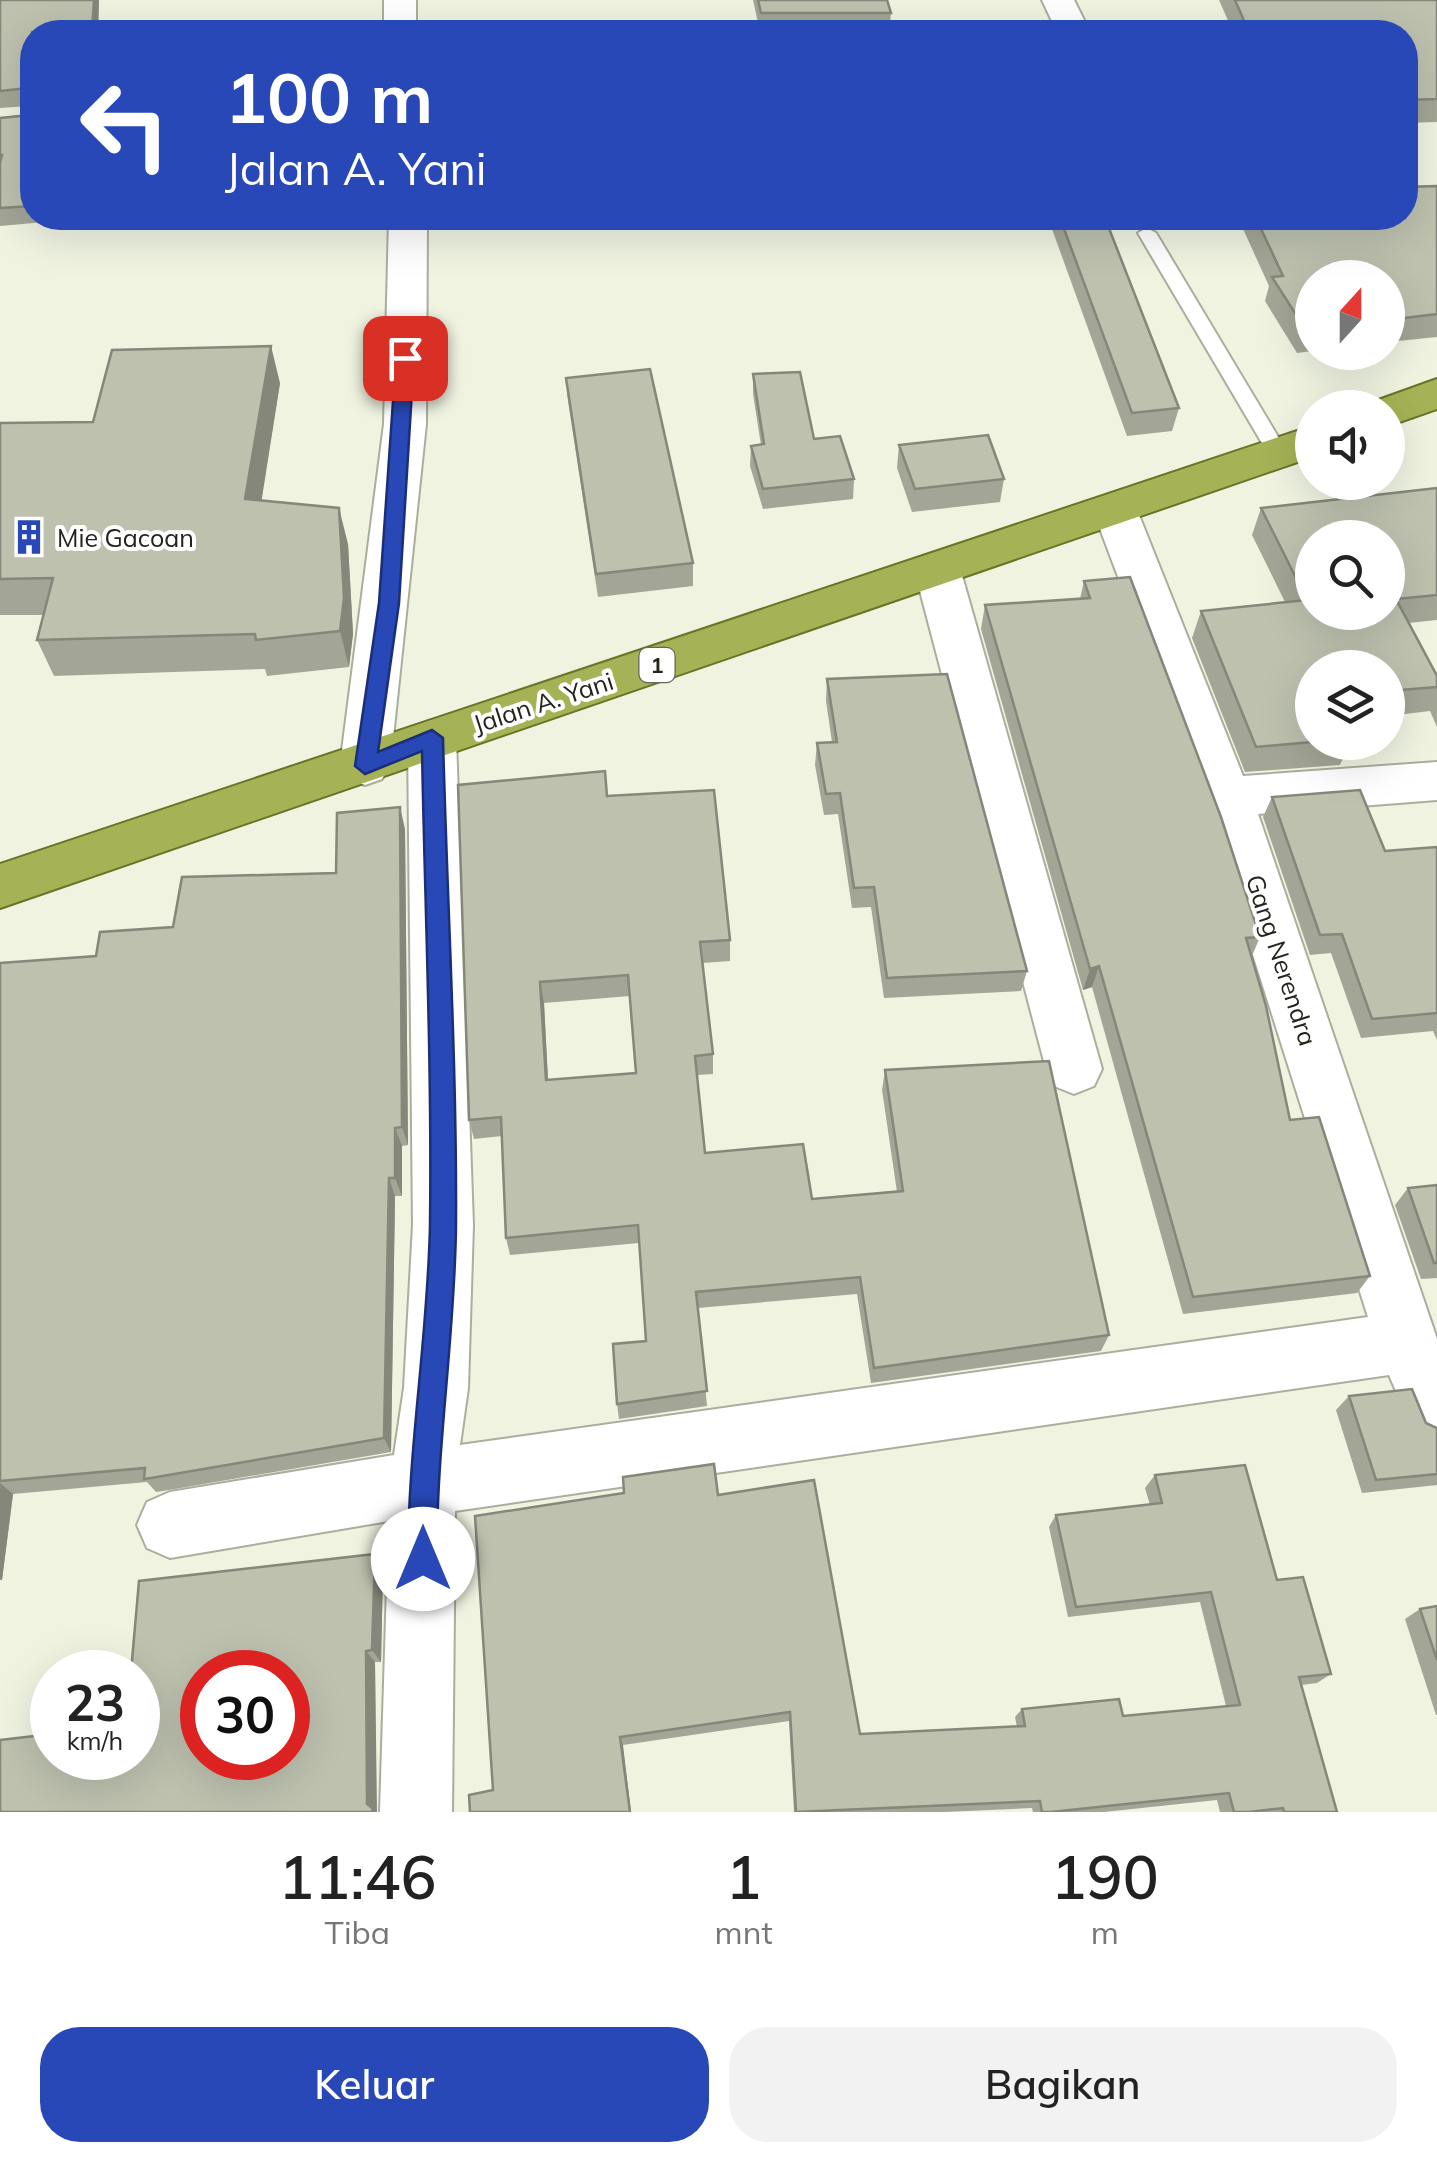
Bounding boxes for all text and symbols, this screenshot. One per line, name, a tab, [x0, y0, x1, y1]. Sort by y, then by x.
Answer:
text: 100 m	[225, 53, 433, 141]
icon: left	[60, 60, 190, 190]
text: Jalan A. Yani	[225, 140, 487, 196]
north arrow	[1295, 260, 1405, 370]
map controls	[1295, 260, 1405, 760]
pin	[363, 316, 448, 401]
icon: arrive	[378, 331, 433, 386]
button: sound	[1295, 390, 1405, 500]
building icon: Mie Gacoan	[10, 518, 48, 556]
button: search	[1295, 520, 1405, 630]
place label: Mie Gacoan	[57, 522, 194, 553]
road number: 1	[640, 648, 674, 682]
button: layers	[1295, 650, 1405, 760]
street label: Jalan A. Yani	[469, 665, 617, 739]
street label: Gang Nerendra	[1240, 871, 1324, 1049]
position arrow	[371, 1507, 475, 1611]
speed limit sign: 30	[180, 1650, 310, 1780]
text: 23	[65, 1671, 125, 1734]
text: km/h	[67, 1725, 123, 1756]
text: 11:46	[278, 1839, 436, 1914]
text: 1	[726, 1839, 762, 1914]
text: 190	[1051, 1839, 1159, 1914]
text: Tiba	[325, 1912, 390, 1952]
text: mnt	[715, 1912, 773, 1952]
text: m	[1091, 1912, 1119, 1952]
button: Keluar	[40, 2027, 709, 2142]
button: Bagikan	[729, 2027, 1397, 2142]

